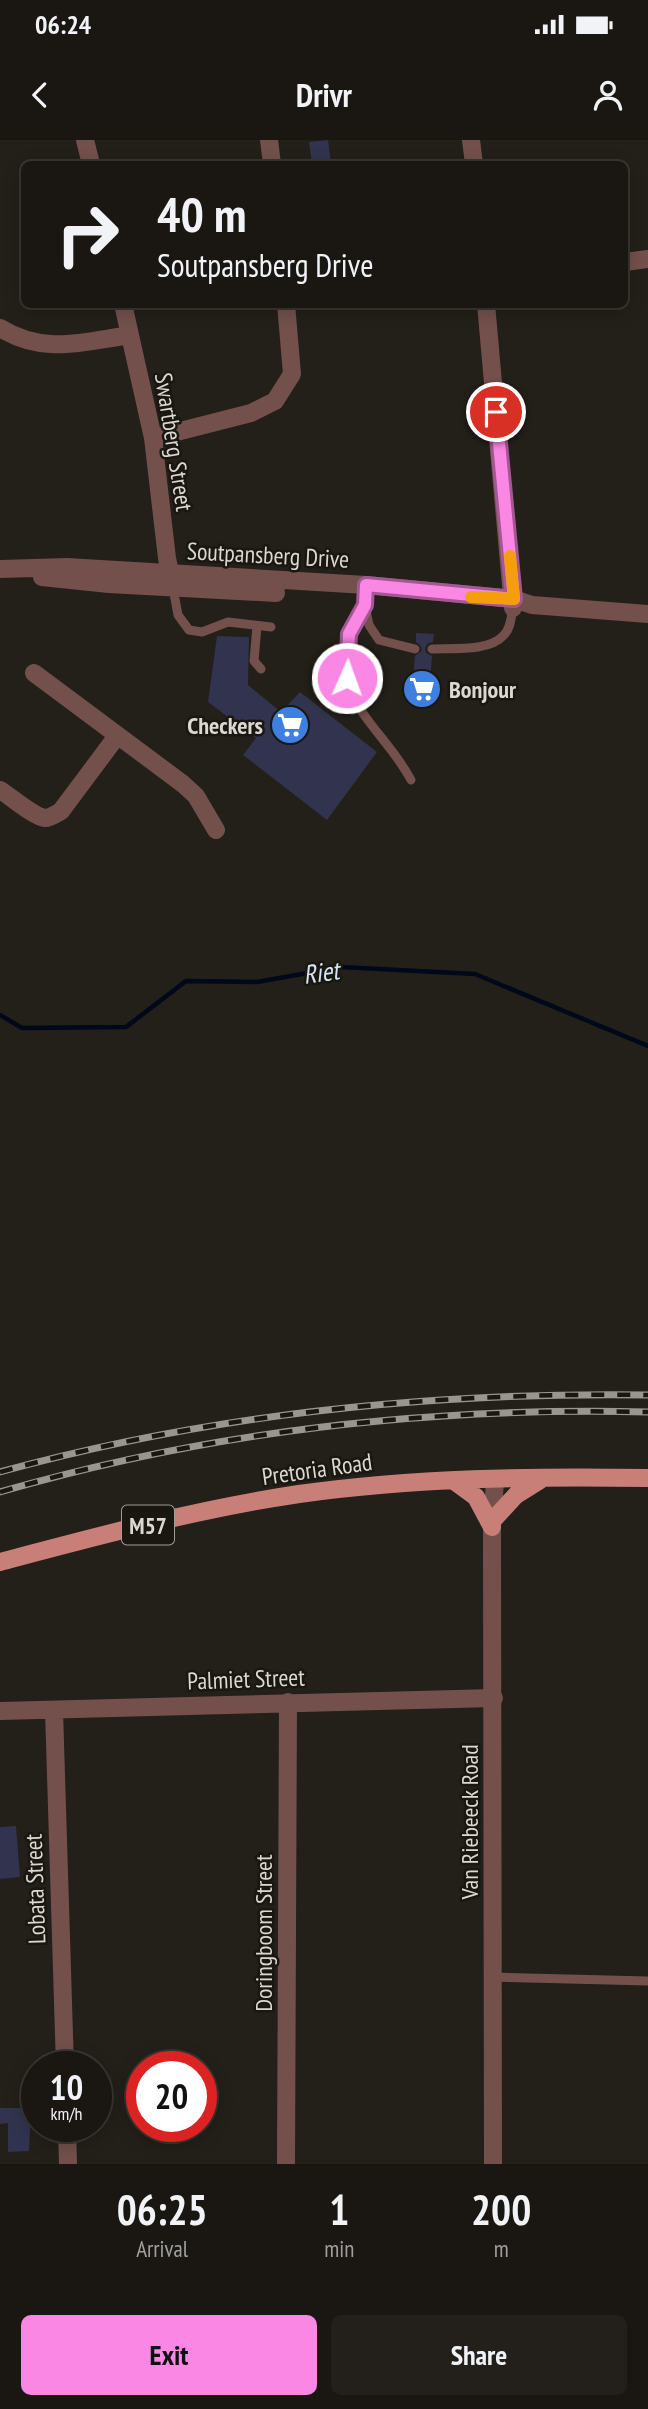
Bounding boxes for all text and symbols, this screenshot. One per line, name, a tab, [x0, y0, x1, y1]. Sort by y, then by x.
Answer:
text: 06:24	[35, 8, 91, 41]
text: Drivr	[296, 74, 352, 116]
icon: back	[21, 76, 59, 114]
icon: person	[589, 76, 627, 114]
text: 40 m	[157, 182, 246, 246]
icon: right	[42, 189, 133, 280]
text: Soutpansberg Drive	[157, 244, 373, 286]
street label: Swartberg Street	[148, 371, 200, 514]
pin	[466, 382, 526, 442]
icon: arrive	[477, 393, 515, 431]
street label: Soutpansberg Drive	[186, 535, 350, 575]
position arrow	[310, 641, 384, 715]
supermarket icon: Bonjour	[401, 668, 443, 710]
place label: Bonjour	[449, 674, 517, 705]
supermarket icon: Checkers	[269, 704, 311, 746]
place label: Checkers	[187, 710, 263, 741]
water label: Riet	[301, 953, 344, 991]
street label: Pretoria Road	[260, 1446, 374, 1492]
road number: M57	[122, 1506, 174, 1544]
street label: Palmiet Street	[187, 1661, 306, 1697]
street label: Van Riebeeck Road	[454, 1744, 485, 1901]
street label: Lobata Street	[18, 1833, 52, 1945]
street label: Doringboom Street	[248, 1854, 279, 2012]
speed limit sign: 20	[126, 2051, 217, 2142]
text: 10	[50, 2064, 83, 2110]
text: km/h	[51, 2102, 82, 2125]
text: 06:25	[117, 2182, 208, 2237]
text: 1	[329, 2182, 349, 2237]
text: 200	[471, 2182, 531, 2237]
text: Arrival	[136, 2234, 188, 2263]
text: min	[324, 2234, 354, 2263]
text: m	[494, 2234, 509, 2263]
button: Exit	[21, 2315, 317, 2395]
button: Share	[331, 2315, 627, 2395]

